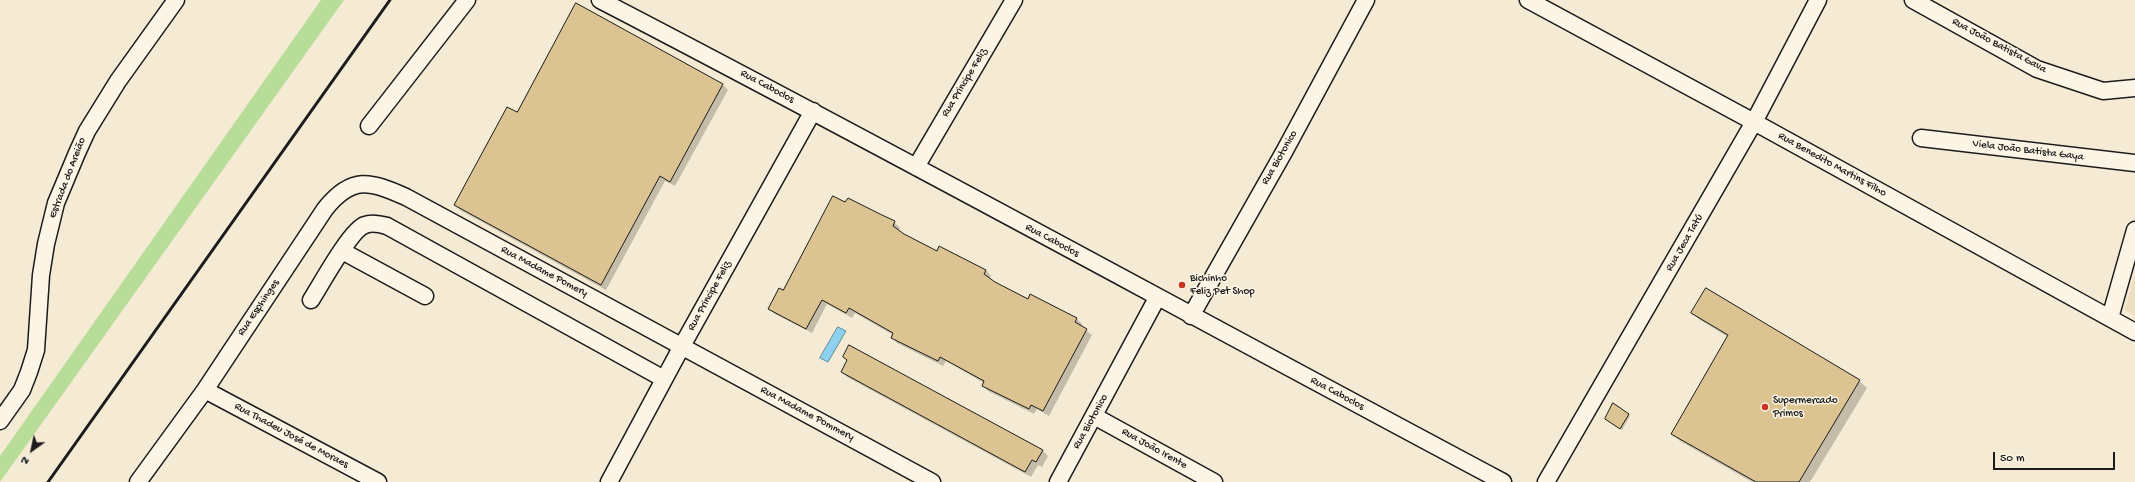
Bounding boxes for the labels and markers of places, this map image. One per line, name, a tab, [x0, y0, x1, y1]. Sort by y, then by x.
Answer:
place label: Bichinho Feliz Pet Shop	[1190, 272, 1255, 298]
marker: Bichinho Feliz Pet Shop	[1177, 280, 1187, 290]
place label: Supermercado Primos	[1773, 394, 1838, 420]
marker: Supermercado Primos	[1760, 402, 1770, 412]

